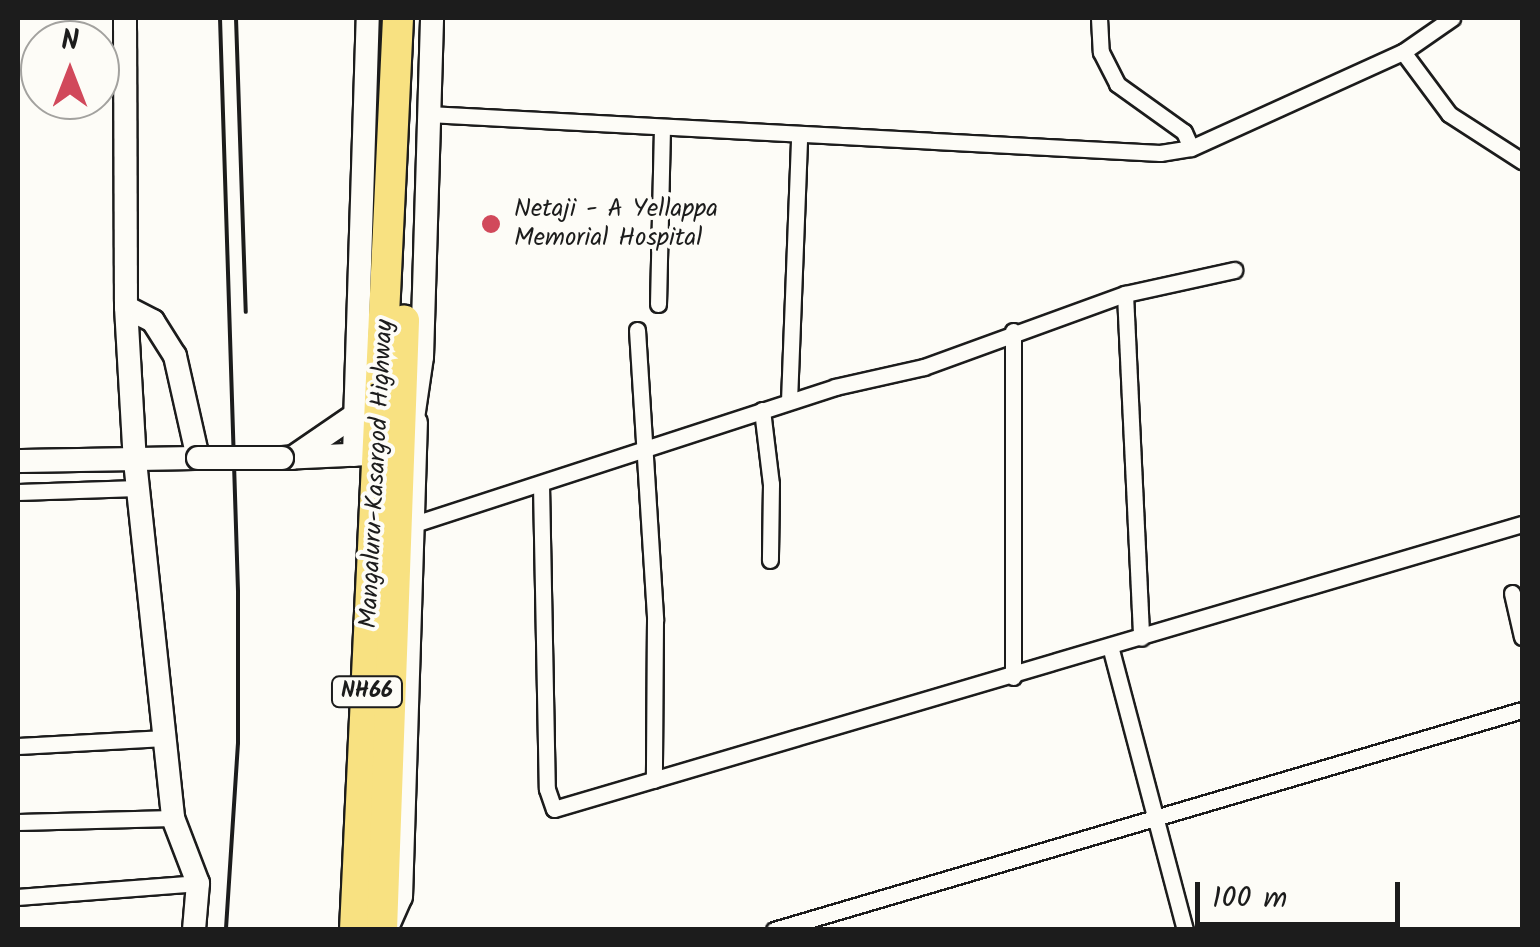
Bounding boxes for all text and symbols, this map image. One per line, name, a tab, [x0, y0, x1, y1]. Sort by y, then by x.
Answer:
text: N	[61, 19, 79, 64]
north arrow	[20, 20, 120, 120]
place label: Netaji - A Yellappa Memorial Hospital	[514, 195, 718, 254]
marker: Netaji - A Yellappa Memorial Hospital	[478, 211, 504, 237]
street label: Mangaluru-Kasargod Highway	[354, 319, 400, 629]
road number: NH66	[330, 675, 404, 709]
scale bar	[1200, 862, 1405, 924]
text: 100 m	[1212, 875, 1287, 923]

